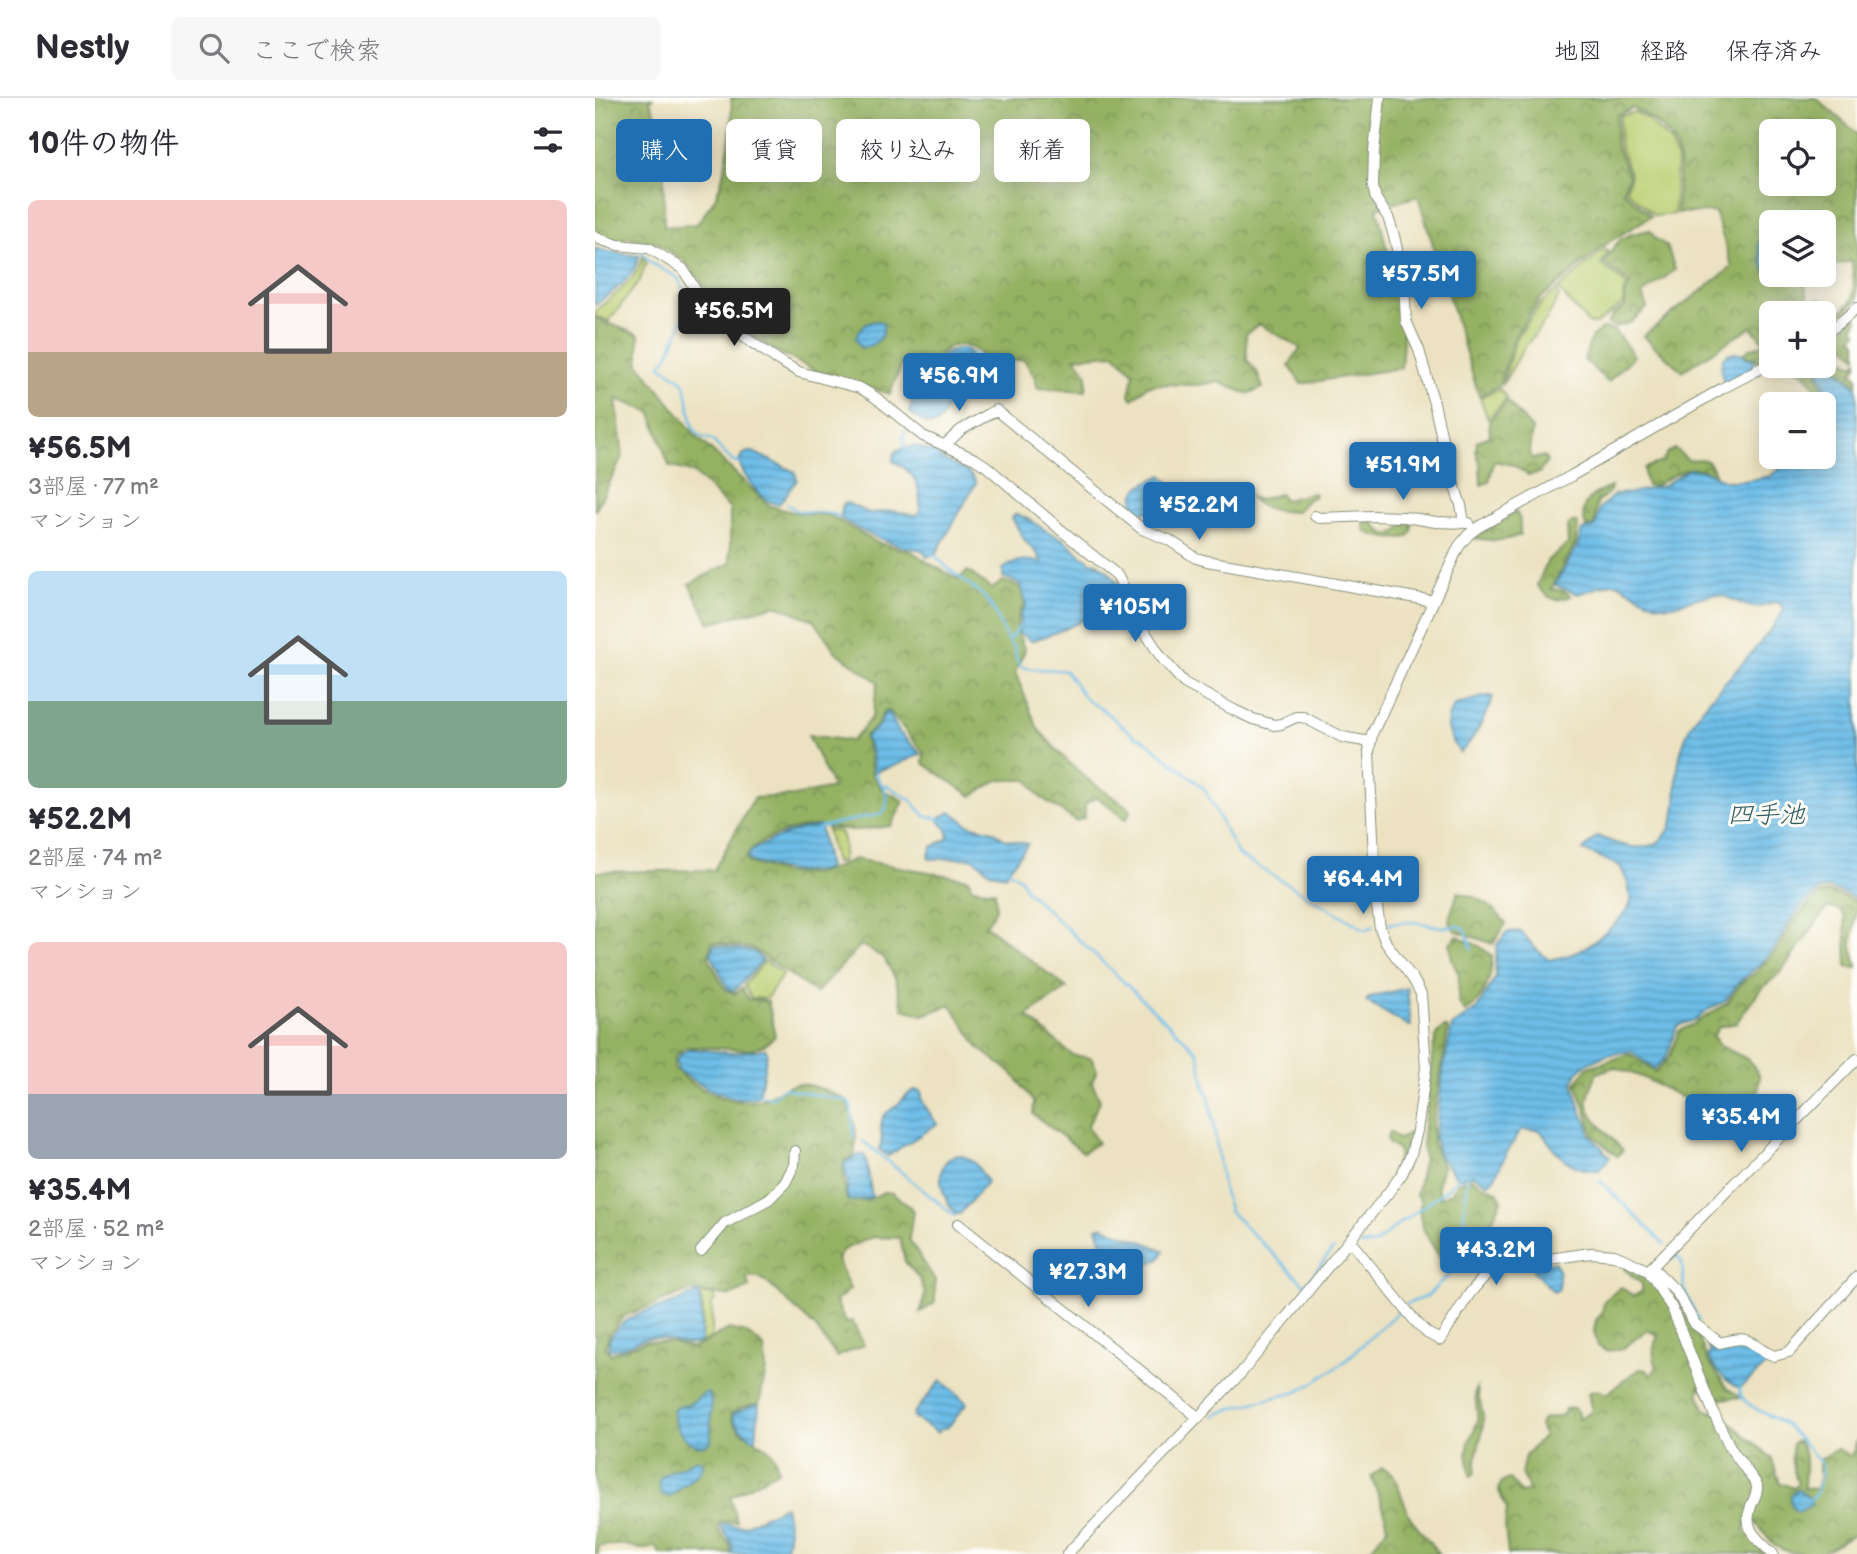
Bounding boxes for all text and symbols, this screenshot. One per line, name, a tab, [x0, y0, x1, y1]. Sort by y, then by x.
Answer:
search box	[171, 17, 661, 80]
text: Nestly	[35, 28, 129, 68]
icon: search	[195, 29, 233, 67]
text: ここで検索	[251, 36, 381, 67]
text: 地図	[1554, 37, 1602, 66]
text: 経路	[1640, 37, 1688, 66]
text: 保存済み	[1726, 37, 1822, 66]
chip: 購入	[616, 119, 712, 182]
chip: 賃貸	[726, 119, 822, 182]
chip: 絞り込み	[836, 119, 980, 182]
chip: 新着	[994, 119, 1090, 182]
map controls	[1759, 119, 1836, 469]
button: locate	[1759, 119, 1836, 196]
icon: filters	[529, 121, 567, 159]
text: 10件の物件	[28, 126, 179, 162]
button: layers	[1759, 210, 1836, 287]
icon: home	[235, 246, 361, 372]
pin: ¥57.5M	[1364, 252, 1478, 311]
text: ¥57.5M	[1382, 260, 1460, 288]
pin: ¥56.5M	[677, 288, 791, 348]
text: ¥56.5M	[694, 297, 774, 325]
button: +	[1759, 301, 1836, 378]
pin: ¥56.9M	[902, 354, 1016, 413]
text: ¥56.9M	[919, 362, 999, 390]
button: −	[1759, 392, 1836, 469]
text: ¥56.5M	[28, 431, 132, 467]
pin: ¥51.9M	[1346, 442, 1460, 502]
text: ¥51.9M	[1365, 451, 1441, 479]
text: 3部屋 · 77 m²	[28, 473, 159, 501]
pin: ¥52.2M	[1142, 482, 1256, 542]
text: ¥52.2M	[1159, 491, 1239, 519]
text: マンション	[28, 507, 142, 535]
pin: ¥105M	[1086, 584, 1184, 644]
text: ¥105M	[1099, 593, 1171, 621]
icon: home	[235, 617, 361, 743]
water label: 四手池	[1727, 800, 1806, 831]
text: ¥52.2M	[28, 802, 132, 838]
text: 2部屋 · 74 m²	[28, 844, 162, 872]
pin: ¥64.4M	[1306, 856, 1420, 916]
text: ¥64.4M	[1323, 865, 1403, 893]
text: マンション	[28, 878, 142, 906]
icon: home	[235, 988, 361, 1114]
pin: ¥35.4M	[1684, 1094, 1798, 1154]
text: ¥35.4M	[1701, 1103, 1781, 1131]
text: ¥35.4M	[28, 1173, 131, 1209]
text: 2部屋 · 52 m²	[28, 1215, 164, 1243]
pin: ¥43.2M	[1439, 1228, 1553, 1287]
text: ¥43.2M	[1456, 1236, 1536, 1264]
text: マンション	[28, 1249, 142, 1277]
pin: ¥27.3M	[1031, 1250, 1145, 1309]
text: ¥27.3M	[1049, 1258, 1127, 1286]

